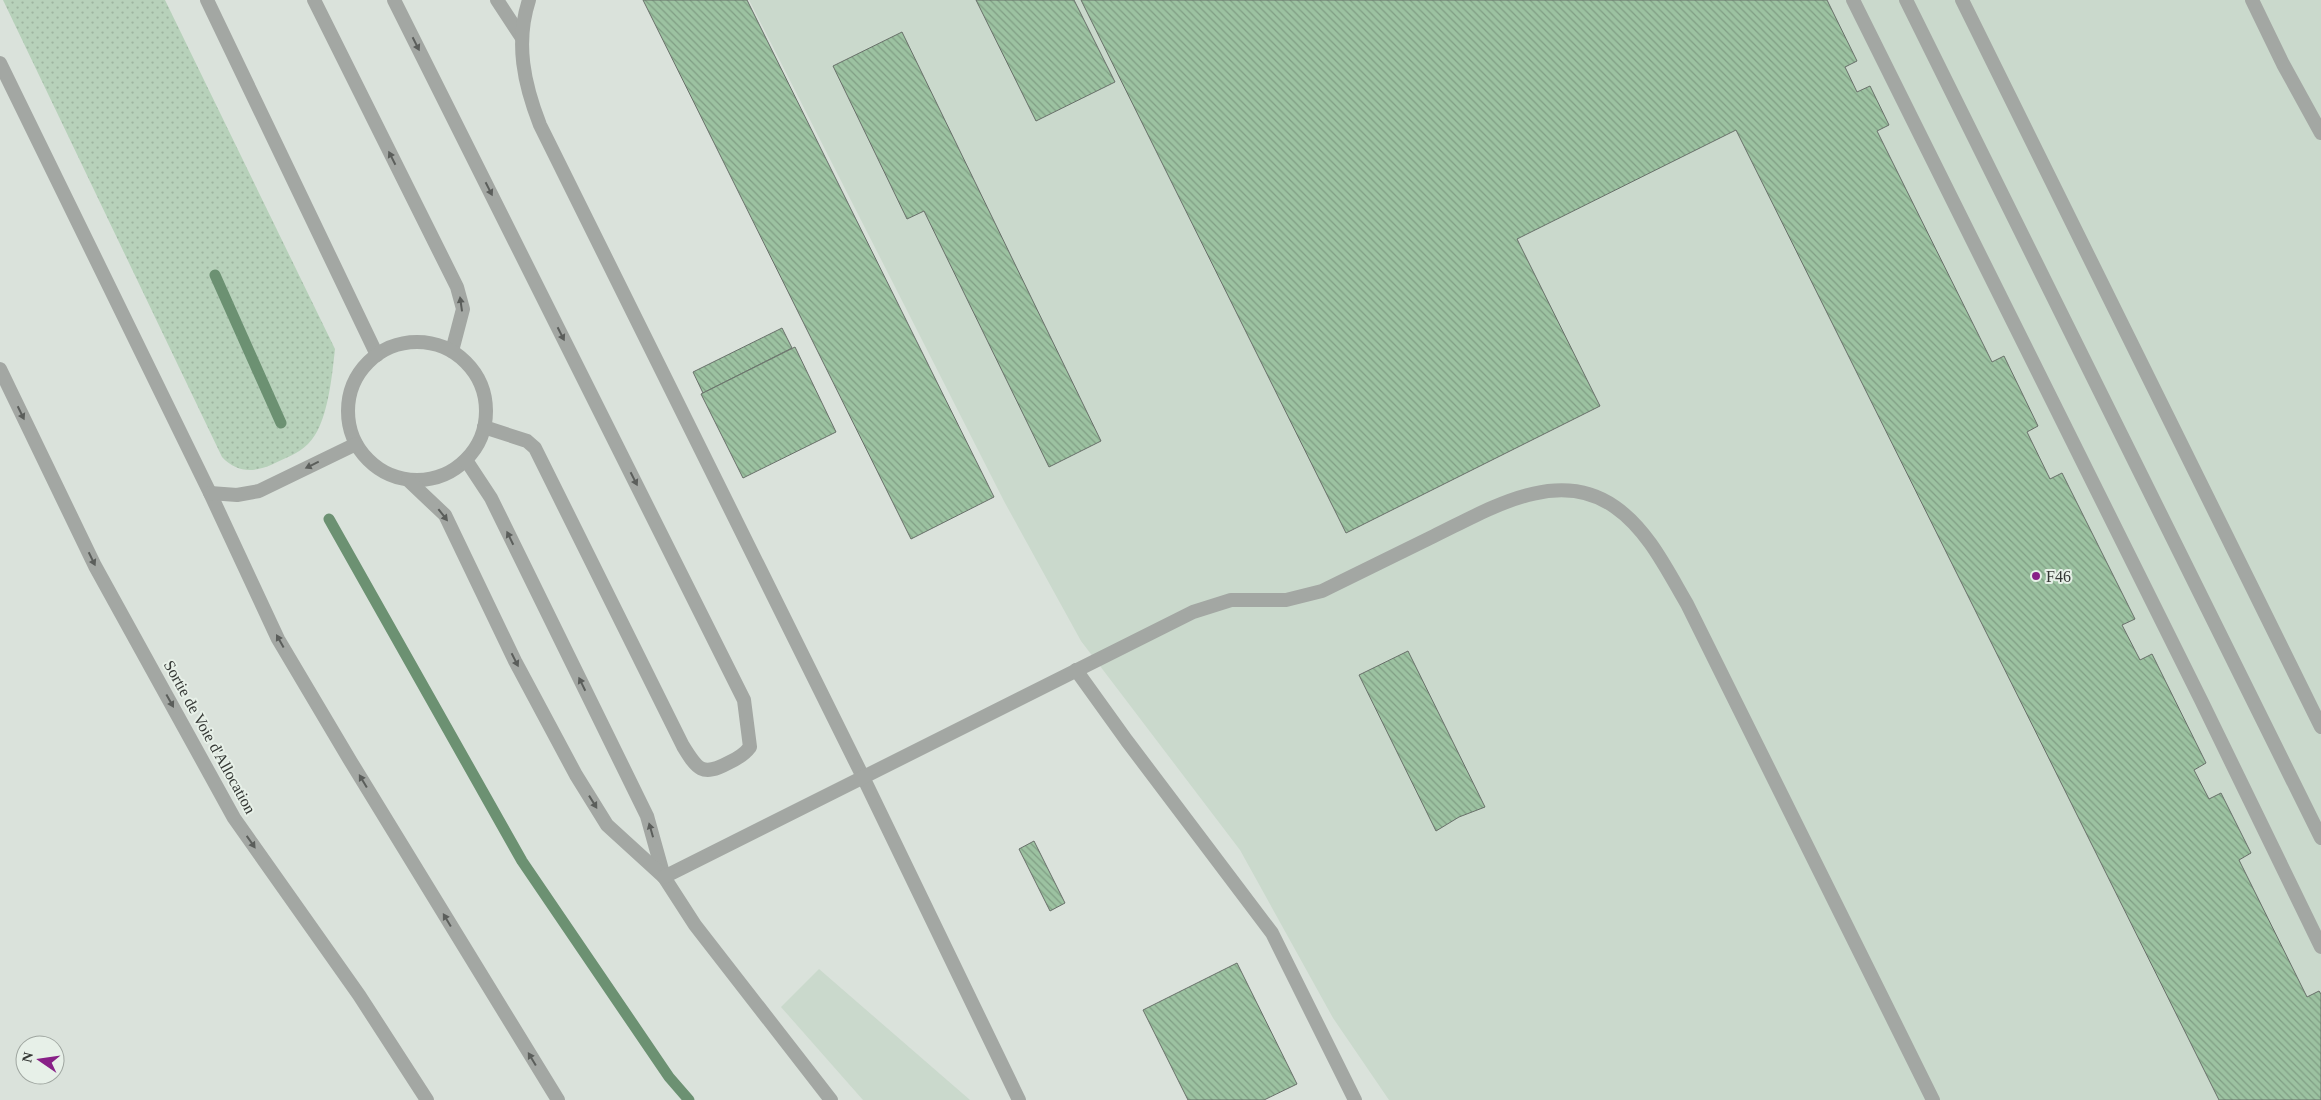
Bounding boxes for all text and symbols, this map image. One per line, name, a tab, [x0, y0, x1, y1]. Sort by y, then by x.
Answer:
one-way arrow	[412, 36, 420, 51]
one-way arrow	[388, 150, 397, 165]
one-way arrow	[485, 182, 493, 196]
one-way arrow	[456, 296, 464, 312]
one-way arrow	[557, 327, 565, 341]
one-way arrow	[17, 405, 25, 420]
one-way arrow	[305, 461, 319, 469]
one-way arrow	[630, 472, 638, 487]
one-way arrow	[437, 508, 448, 521]
one-way arrow	[506, 530, 514, 545]
one-way arrow	[88, 552, 96, 566]
place label: F46	[2046, 568, 2071, 585]
marker: F46	[2030, 570, 2042, 582]
one-way arrow	[276, 634, 284, 649]
one-way arrow	[511, 653, 519, 667]
street label: Sortie de Voie d'Allocation	[161, 657, 259, 817]
one-way arrow	[578, 676, 586, 691]
one-way arrow	[166, 694, 174, 709]
one-way arrow	[358, 775, 367, 788]
one-way arrow	[588, 796, 598, 809]
one-way arrow	[646, 823, 654, 838]
one-way arrow	[246, 835, 256, 849]
one-way arrow	[443, 913, 452, 927]
north arrow	[15, 1035, 65, 1085]
text: N	[19, 1051, 36, 1064]
one-way arrow	[527, 1052, 536, 1065]

